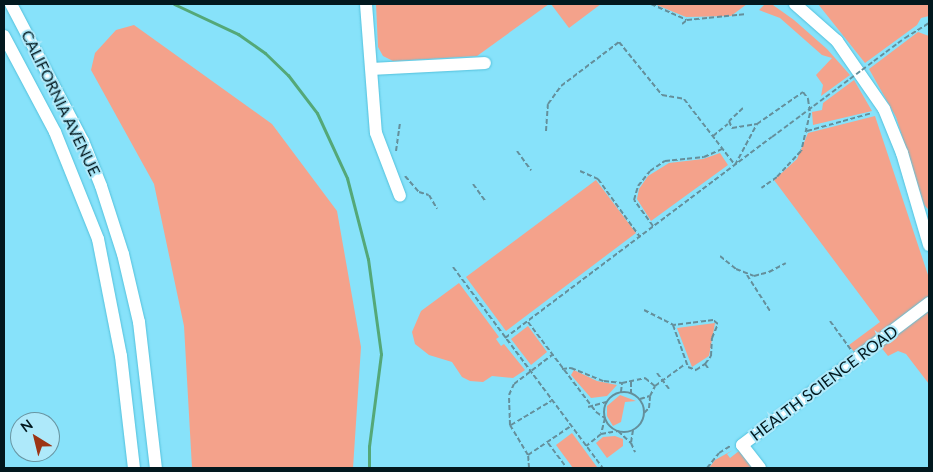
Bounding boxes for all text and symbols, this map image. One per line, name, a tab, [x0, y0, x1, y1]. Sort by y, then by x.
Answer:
street label: CALIFORNIA AVENUE	[17, 26, 105, 180]
street label: HEALTH SCIENCE ROAD	[747, 321, 901, 445]
north arrow	[10, 412, 60, 462]
text: N	[17, 415, 36, 435]

